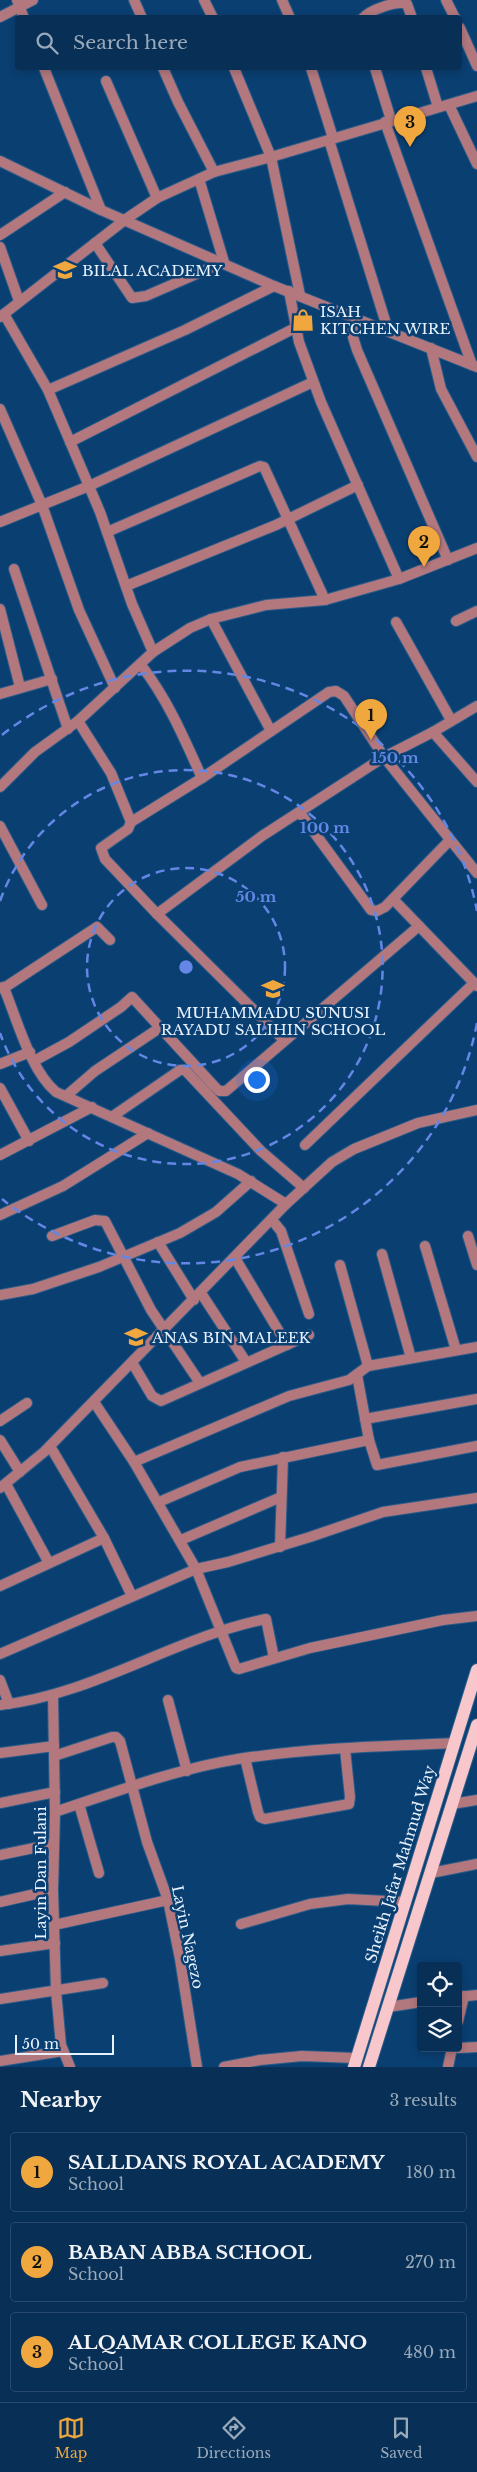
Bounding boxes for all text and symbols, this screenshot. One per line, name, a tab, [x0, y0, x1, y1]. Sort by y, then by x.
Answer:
search box	[15, 15, 462, 70]
icon: search	[33, 29, 61, 57]
text: Search here	[73, 31, 188, 54]
pin: 3	[394, 106, 426, 147]
school or university icon: BILAL ACADEMY	[52, 257, 78, 283]
place label: BILAL ACADEMY	[82, 261, 223, 280]
place label: ISAH KITCHEN WIRE	[320, 302, 451, 338]
shop icon: ISAH KITCHEN WIRE	[290, 307, 316, 333]
pin: 2	[408, 526, 440, 567]
pin: 1	[355, 699, 387, 740]
text: 150 m	[371, 748, 419, 767]
text: 100 m	[300, 818, 350, 837]
text: 50 m	[236, 887, 277, 906]
centre of rings	[177, 958, 195, 976]
school or university icon: MUHAMMADU SUNUSI RAYADU SALIHIN SCHOOL	[260, 976, 286, 1002]
place label: MUHAMMADU SUNUSI RAYADU SALIHIN SCHOOL	[161, 1003, 385, 1039]
your location	[244, 1067, 270, 1093]
school or university icon: ANAS BIN MALEEK	[123, 1324, 149, 1350]
place label: ANAS BIN MALEEK	[151, 1328, 311, 1347]
street label: Sheikh Jafar Mahmud Way	[361, 1762, 439, 1965]
street label: Layin Dan Fulani	[31, 1806, 50, 1940]
street label: Layin Nagezo	[168, 1884, 208, 1991]
map controls	[417, 1962, 462, 2052]
button: locate	[417, 1962, 462, 2007]
button: layers	[417, 2007, 462, 2052]
scale bar	[15, 2032, 114, 2055]
text: 50 m	[22, 2035, 59, 2053]
text: Nearby	[20, 2087, 101, 2113]
text: 3 results	[389, 2090, 457, 2110]
text: SALLDANS ROYAL ACADEMY	[68, 2151, 385, 2174]
text: 1	[34, 2162, 40, 2182]
text: 180 m	[406, 2162, 456, 2182]
text: School	[68, 2174, 124, 2194]
text: BABAN ABBA SCHOOL	[68, 2241, 312, 2264]
text: 2	[32, 2252, 42, 2272]
text: 270 m	[405, 2252, 456, 2272]
text: School	[68, 2264, 124, 2284]
text: ALQAMAR COLLEGE KANO	[68, 2331, 367, 2354]
text: 3	[32, 2342, 42, 2362]
text: 480 m	[404, 2342, 456, 2362]
text: School	[68, 2354, 124, 2374]
tab: Map	[55, 2414, 87, 2462]
tab: Directions	[196, 2414, 271, 2462]
tab: Saved	[380, 2414, 422, 2462]

